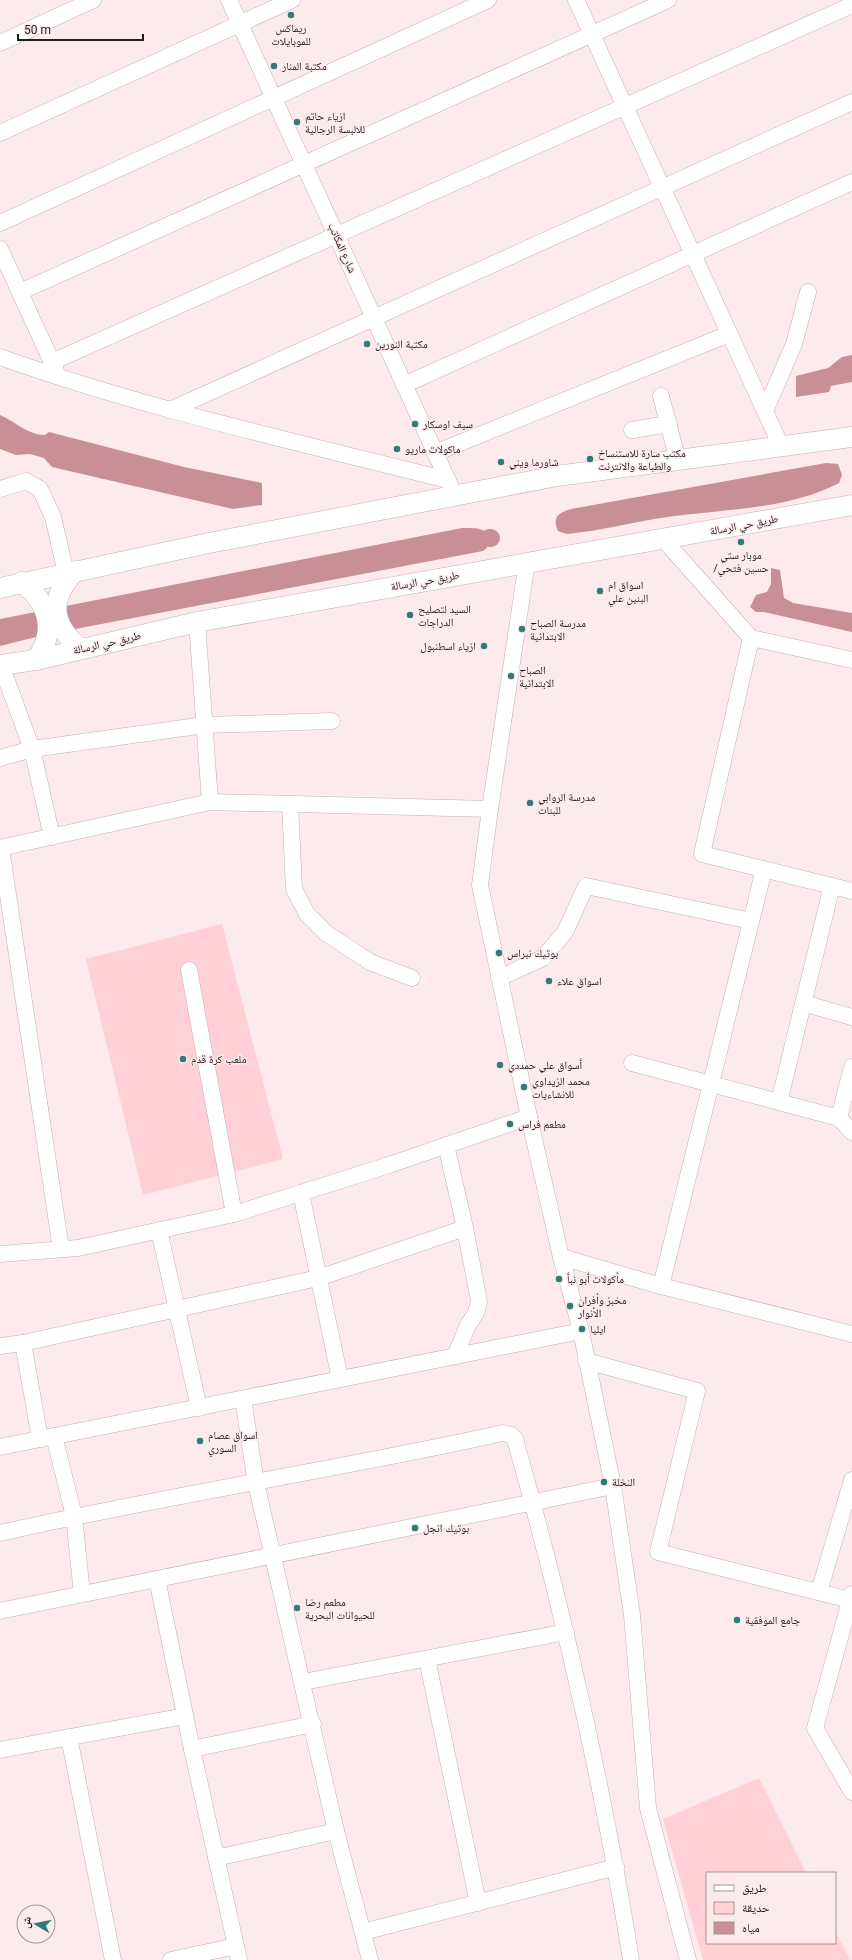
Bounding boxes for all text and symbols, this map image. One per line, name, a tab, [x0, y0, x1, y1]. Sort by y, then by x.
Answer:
marker: ريماكس للموبايلات	[286, 10, 296, 20]
scale bar	[18, 16, 143, 42]
place label: ريماكس للموبايلات	[271, 22, 311, 48]
text: 50 m	[24, 23, 51, 37]
place label: مكتبة المنار	[281, 60, 327, 73]
marker: مكتبة المنار	[269, 61, 279, 71]
place label: ازياء حاتم للالبسة الرجالية	[305, 110, 365, 136]
marker: ازياء حاتم للالبسة الرجالية	[292, 117, 302, 127]
street label: شارع المكاتب	[325, 221, 359, 275]
place label: مكتبة النورين	[375, 338, 428, 351]
marker: مكتبة النورين	[362, 339, 372, 349]
place label: سيف اوسكار	[422, 418, 473, 431]
marker: سيف اوسكار	[410, 419, 420, 429]
place label: ماكولات ماريو	[405, 443, 460, 456]
marker: ماكولات ماريو	[392, 444, 402, 454]
place label: مكتب سارة للاستنساخ والطباعة والانترنت	[598, 447, 686, 473]
marker: مكتب سارة للاستنساخ والطباعة والانترنت	[585, 454, 595, 464]
place label: شاورما ويني	[509, 456, 559, 470]
marker: شاورما ويني	[496, 457, 506, 467]
street label: طريق حي الرسالة	[709, 512, 780, 540]
marker: موبار ستي /حسين فتحي	[736, 537, 746, 547]
place label: موبار ستي /حسين فتحي	[713, 549, 769, 576]
street label: طريق حي الرسالة	[390, 569, 461, 595]
place label: اسواق ام البنين علي	[608, 579, 648, 606]
marker: اسواق ام البنين علي	[595, 586, 605, 596]
place label: السيد لتصليح الدراجات	[418, 603, 471, 629]
marker: السيد لتصليح الدراجات	[405, 610, 415, 620]
place label: مدرسة الصباح الابتدائية	[530, 617, 586, 643]
marker: مدرسة الصباح الابتدائية	[517, 624, 527, 634]
street label: طريق حي الرسالة	[72, 629, 143, 659]
place label: ازياء اسطنبول	[420, 640, 476, 653]
marker: ازياء اسطنبول	[479, 641, 489, 651]
place label: الصباح الابتدائية	[519, 664, 554, 690]
marker: الصباح الابتدائية	[506, 671, 516, 681]
place label: مدرسة الروابي للبنات	[538, 791, 595, 817]
marker: مدرسة الروابي للبنات	[525, 798, 535, 808]
place label: بوتيك نبراس	[507, 947, 558, 960]
marker: بوتيك نبراس	[494, 948, 504, 958]
place label: اسواق علاء	[557, 975, 602, 988]
marker: اسواق علاء	[544, 976, 554, 986]
place label: ملعب كرة قدم	[191, 1053, 246, 1066]
marker: ملعب كرة قدم	[178, 1054, 188, 1064]
place label: ٲسواق علي حمددي	[508, 1058, 583, 1073]
marker: ٲسواق علي حمددي	[495, 1060, 505, 1070]
place label: محمد الزيداوي للانشاءيات	[532, 1075, 590, 1101]
marker: محمد الزيداوي للانشاءيات	[519, 1082, 529, 1092]
place label: مطعم فراس	[518, 1118, 566, 1132]
marker: مطعم فراس	[505, 1119, 515, 1129]
place label: مأكولات ٲبو نبٲ	[566, 1272, 624, 1286]
marker: مأكولات ٲبو نبٲ	[554, 1274, 564, 1284]
place label: مخبز وأفران الأنوار	[577, 1293, 627, 1320]
marker: مخبز وأفران الأنوار	[565, 1301, 575, 1311]
place label: ايليا	[590, 1323, 606, 1336]
marker: ايليا	[577, 1324, 587, 1334]
place label: اسواق عصام السوري	[208, 1429, 258, 1456]
marker: اسواق عصام السوري	[195, 1436, 205, 1446]
place label: النخلة	[612, 1476, 635, 1489]
marker: النخلة	[599, 1477, 609, 1487]
place label: بوتيك انجل	[423, 1522, 469, 1535]
marker: بوتيك انجل	[410, 1523, 420, 1533]
place label: مطعم رضا للحيوانات البحرية	[305, 1596, 375, 1622]
marker: مطعم رضا للحيوانات البحرية	[292, 1603, 302, 1613]
place label: جامع الموفقية	[745, 1614, 800, 1627]
marker: جامع الموفقية	[732, 1615, 742, 1625]
legend	[706, 1872, 836, 1944]
text: طريق	[742, 1881, 767, 1895]
text: حديقة	[742, 1901, 770, 1915]
north arrow	[16, 1904, 56, 1944]
text: ش	[19, 1915, 35, 1929]
text: مياه	[742, 1921, 760, 1935]

